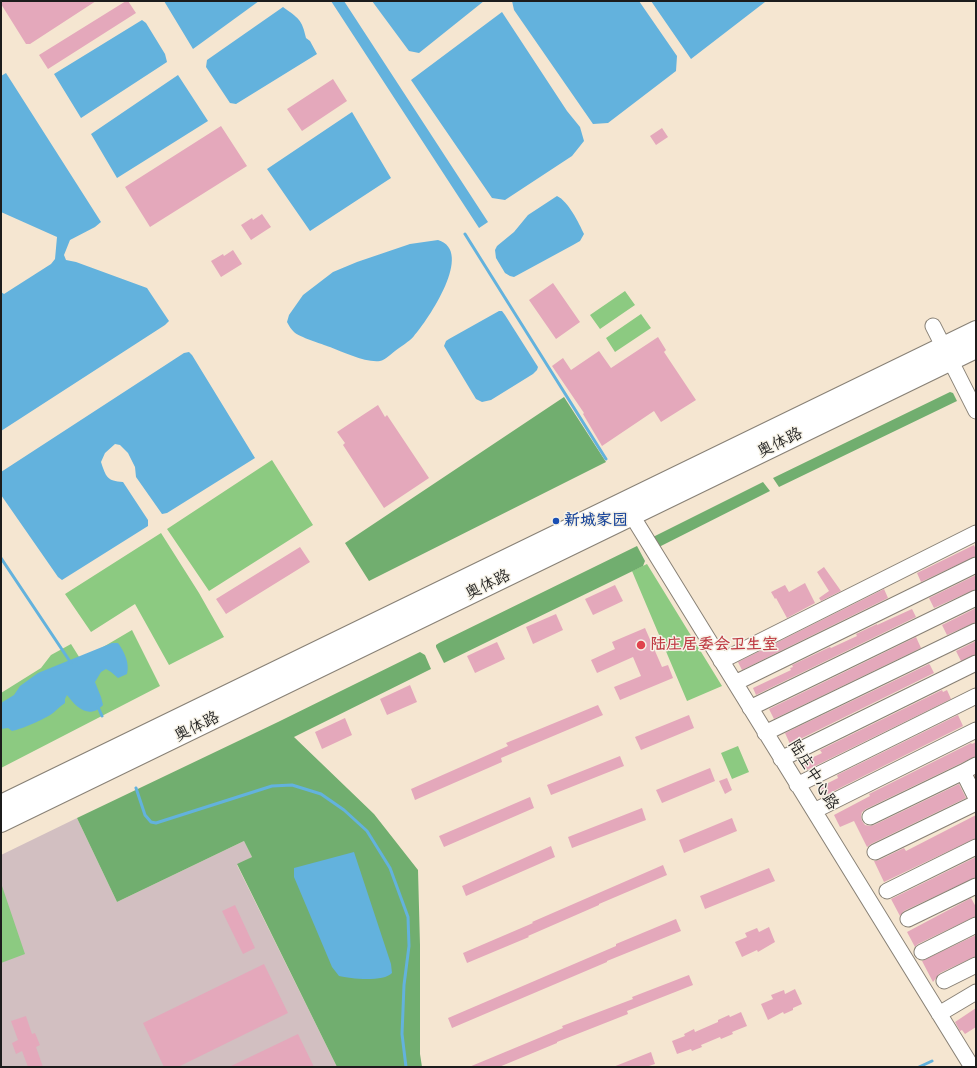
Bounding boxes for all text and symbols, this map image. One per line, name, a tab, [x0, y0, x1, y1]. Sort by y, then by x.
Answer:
street label: 奥体路	[754, 424, 806, 462]
place label: 新城家园	[564, 511, 628, 531]
marker: 新城家园	[551, 516, 561, 526]
street label: 奥体路	[462, 566, 514, 604]
place label: 陆庄居委会卫生室	[650, 635, 778, 655]
marker: 陆庄居委会卫生室	[635, 639, 647, 651]
street label: 奥体路	[171, 708, 223, 746]
street label: 陆庄中心路	[784, 736, 842, 814]

